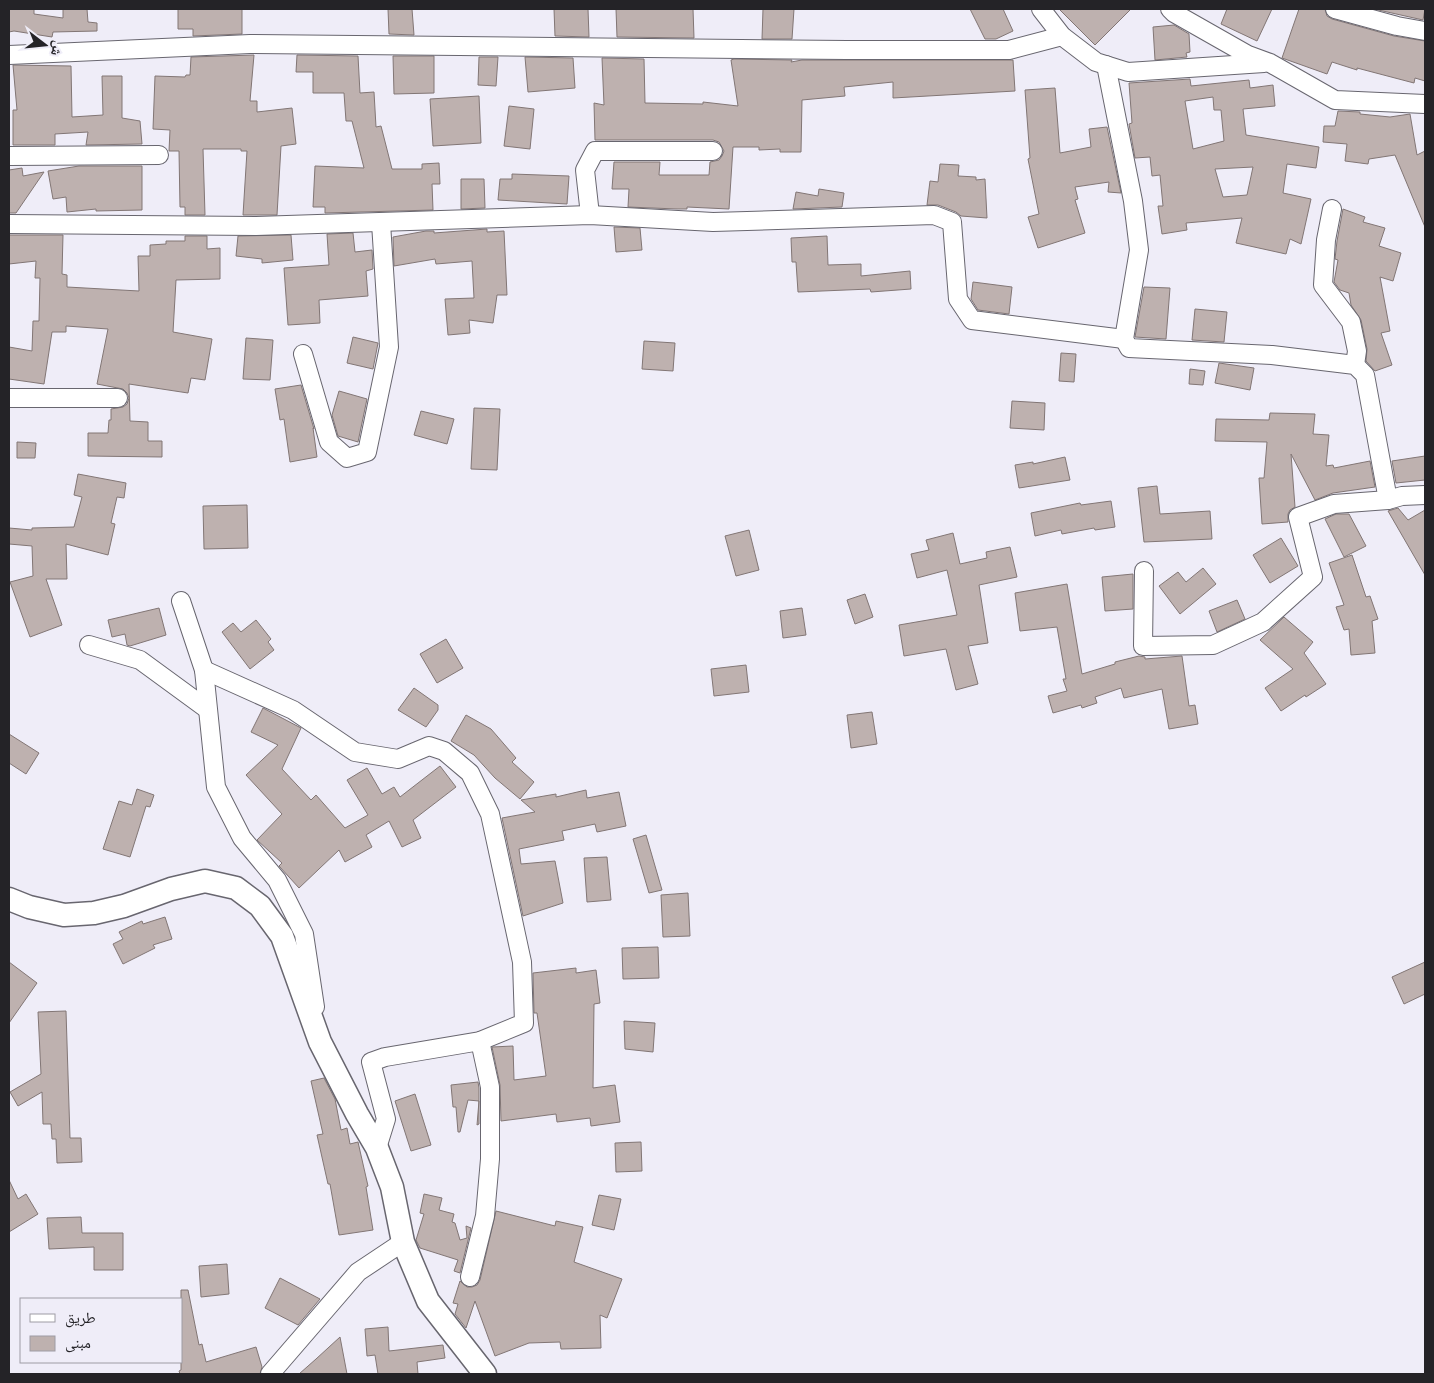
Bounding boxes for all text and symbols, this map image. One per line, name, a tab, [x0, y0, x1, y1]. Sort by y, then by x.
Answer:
north arrow	[20, 20, 70, 70]
text: ش	[47, 39, 67, 58]
legend	[20, 1298, 182, 1363]
text: طريق	[65, 1309, 96, 1328]
text: مبنى	[65, 1334, 91, 1353]

